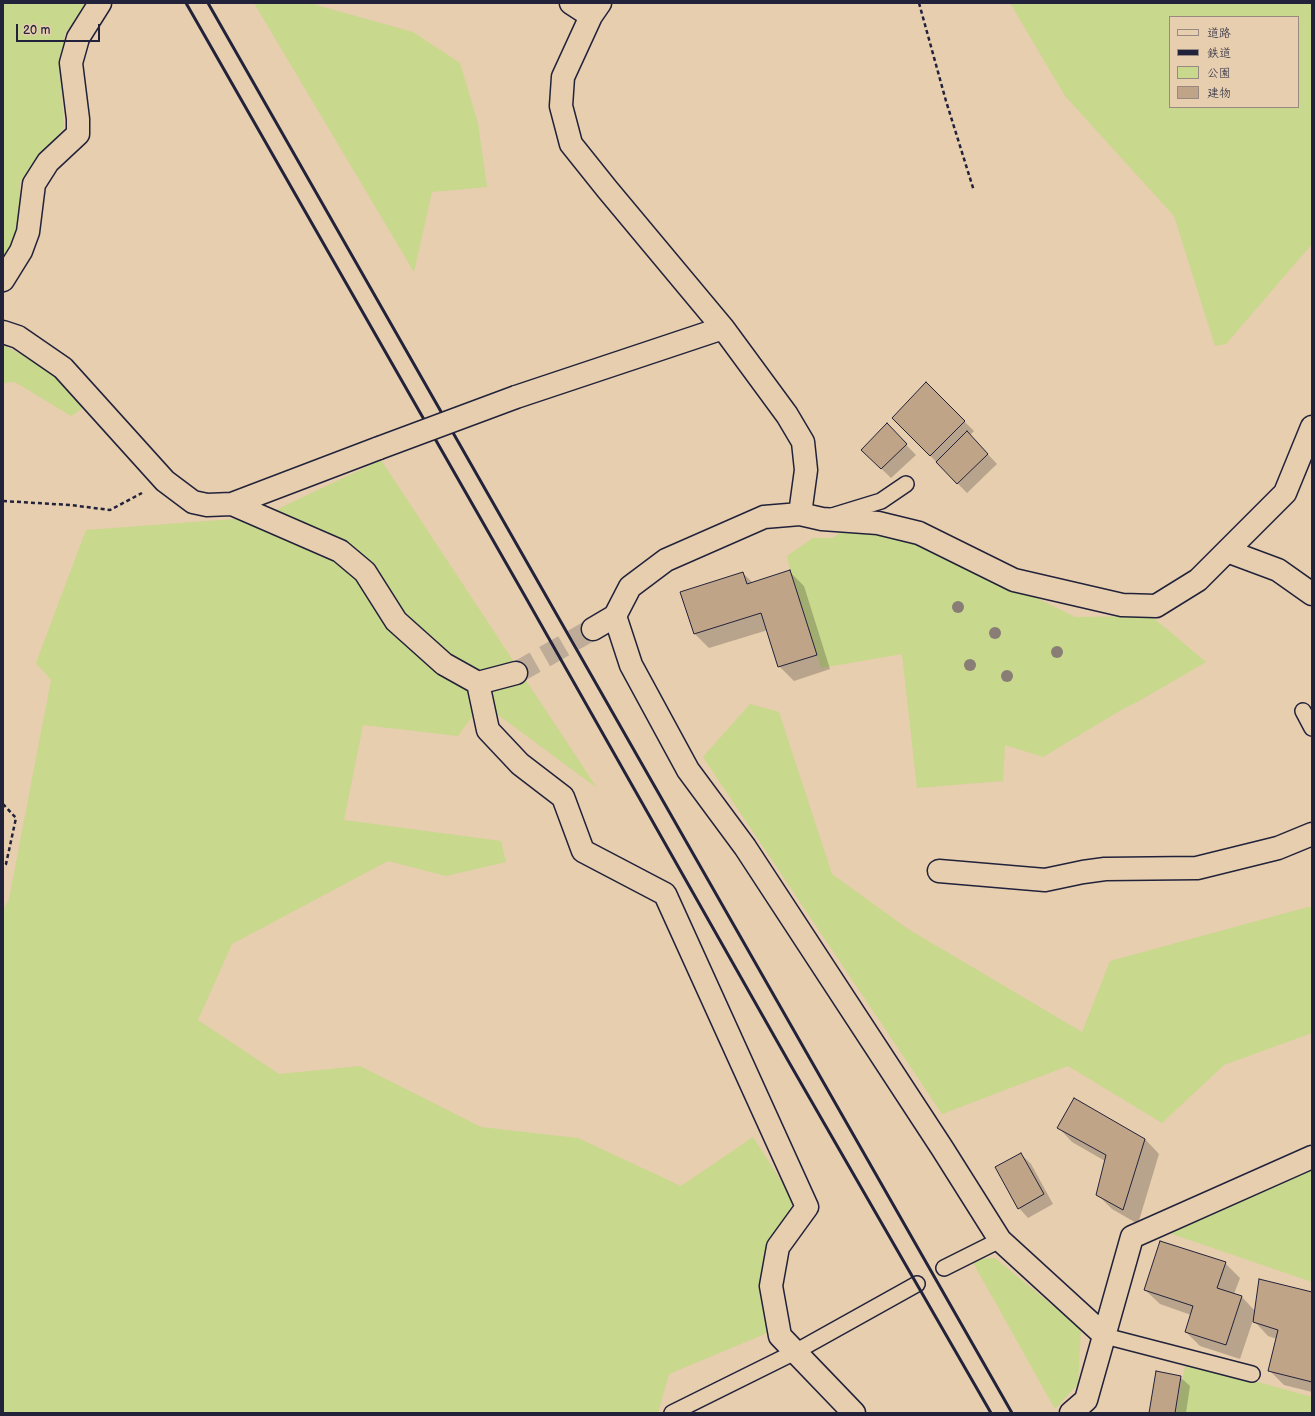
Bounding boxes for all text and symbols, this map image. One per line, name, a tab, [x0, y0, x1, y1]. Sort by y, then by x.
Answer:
scale bar	[18, 16, 102, 42]
legend	[1169, 16, 1299, 108]
text: 20 m	[23, 23, 50, 38]
text: 道路	[1207, 26, 1231, 41]
text: 鉄道	[1207, 46, 1231, 61]
text: 公園	[1207, 66, 1231, 81]
text: 建物	[1207, 86, 1231, 101]

